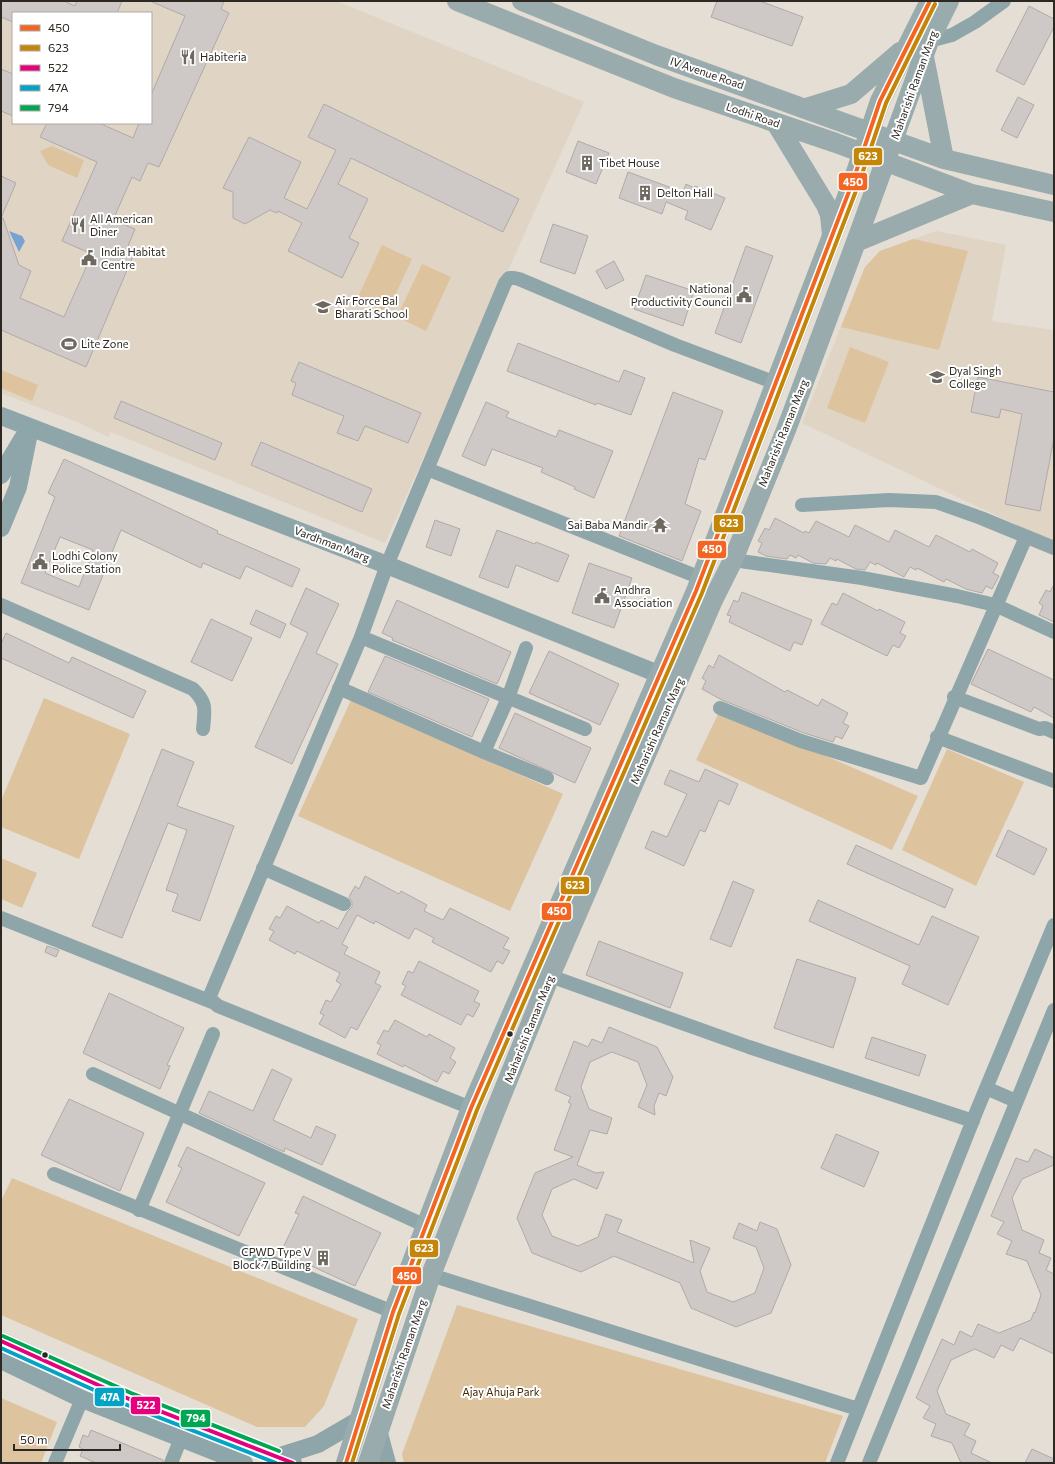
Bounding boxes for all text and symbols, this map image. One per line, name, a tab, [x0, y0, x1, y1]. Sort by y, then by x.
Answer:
legend	[12, 12, 152, 124]
text: 450	[48, 20, 70, 34]
street label: Maharishi Raman Marg	[888, 29, 939, 141]
text: 623	[48, 40, 69, 54]
restaurant icon: Habiteria	[179, 48, 197, 66]
place label: Habiteria	[200, 50, 247, 63]
street label: IV Avenue Road	[669, 54, 746, 91]
text: 522	[48, 60, 69, 74]
text: 47A	[48, 80, 69, 94]
street label: Lodhi Road	[724, 99, 782, 130]
text: 794	[48, 100, 69, 114]
line badge: 623	[853, 147, 883, 166]
text: 623	[858, 149, 878, 162]
building icon: Tibet House	[578, 154, 596, 172]
place label: Tibet House	[599, 156, 660, 169]
line badge: 450	[838, 172, 868, 191]
text: 450	[843, 175, 863, 188]
building icon: Delton Hall	[636, 184, 654, 202]
place label: Delton Hall	[657, 186, 713, 199]
place label: All American Diner	[90, 212, 153, 238]
restaurant icon: All American Diner	[69, 216, 87, 234]
place label: India Habitat Centre	[101, 245, 166, 271]
public building icon: India Habitat Centre	[80, 249, 98, 267]
place label: National Productivity Council	[631, 282, 732, 308]
public building icon: National Productivity Council	[735, 286, 753, 304]
place label: Air Force Bal Bharati School	[335, 294, 408, 320]
school or university icon: Air Force Bal Bharati School	[314, 298, 332, 316]
sports icon: Lite Zone	[60, 335, 78, 353]
place label: Lite Zone	[81, 337, 129, 350]
place label: Dyal Singh College	[949, 364, 1001, 390]
school or university icon: Dyal Singh College	[928, 368, 946, 386]
street label: Maharishi Raman Marg	[755, 377, 810, 489]
line badge: 623	[713, 514, 744, 533]
temple icon: Sai Baba Mandir	[651, 516, 669, 534]
text: 623	[719, 516, 739, 529]
place label: Sai Baba Mandir	[568, 518, 649, 531]
street label: Vardhman Marg	[293, 523, 372, 564]
line badge: 450	[697, 540, 727, 559]
text: 450	[702, 542, 722, 555]
place label: Lodhi Colony Police Station	[52, 549, 121, 575]
public building icon: Lodhi Colony Police Station	[31, 553, 49, 571]
place label: Andhra Association	[614, 583, 672, 609]
public building icon: Andhra Association	[593, 587, 611, 605]
street label: Maharishi Raman Marg	[627, 676, 686, 786]
line badge: 623	[560, 876, 590, 895]
text: 623	[565, 878, 585, 891]
line badge: 450	[541, 902, 572, 921]
text: 450	[547, 904, 567, 917]
street label: Maharishi Raman Marg	[501, 973, 556, 1085]
unlabelled marker	[505, 1029, 515, 1039]
line badge: 623	[409, 1239, 439, 1258]
text: 623	[414, 1241, 434, 1254]
place label: CPWD Type V Block 7 Building	[233, 1245, 311, 1271]
building icon: CPWD Type V Block 7 Building	[314, 1249, 332, 1267]
line badge: 450	[392, 1266, 422, 1285]
text: 450	[397, 1269, 417, 1282]
street label: Maharishi Raman Marg	[379, 1297, 428, 1410]
unlabelled marker	[40, 1350, 50, 1360]
park label: Ajay Ahuja Park	[462, 1385, 540, 1398]
line badge: 47A	[94, 1387, 125, 1407]
text: 47A	[100, 1390, 120, 1403]
line badge: 522	[130, 1396, 161, 1415]
text: 522	[137, 1398, 155, 1411]
line badge: 794	[180, 1409, 211, 1428]
text: 794	[186, 1411, 206, 1424]
scale bar	[14, 1426, 120, 1452]
text: 50 m	[20, 1432, 48, 1446]

